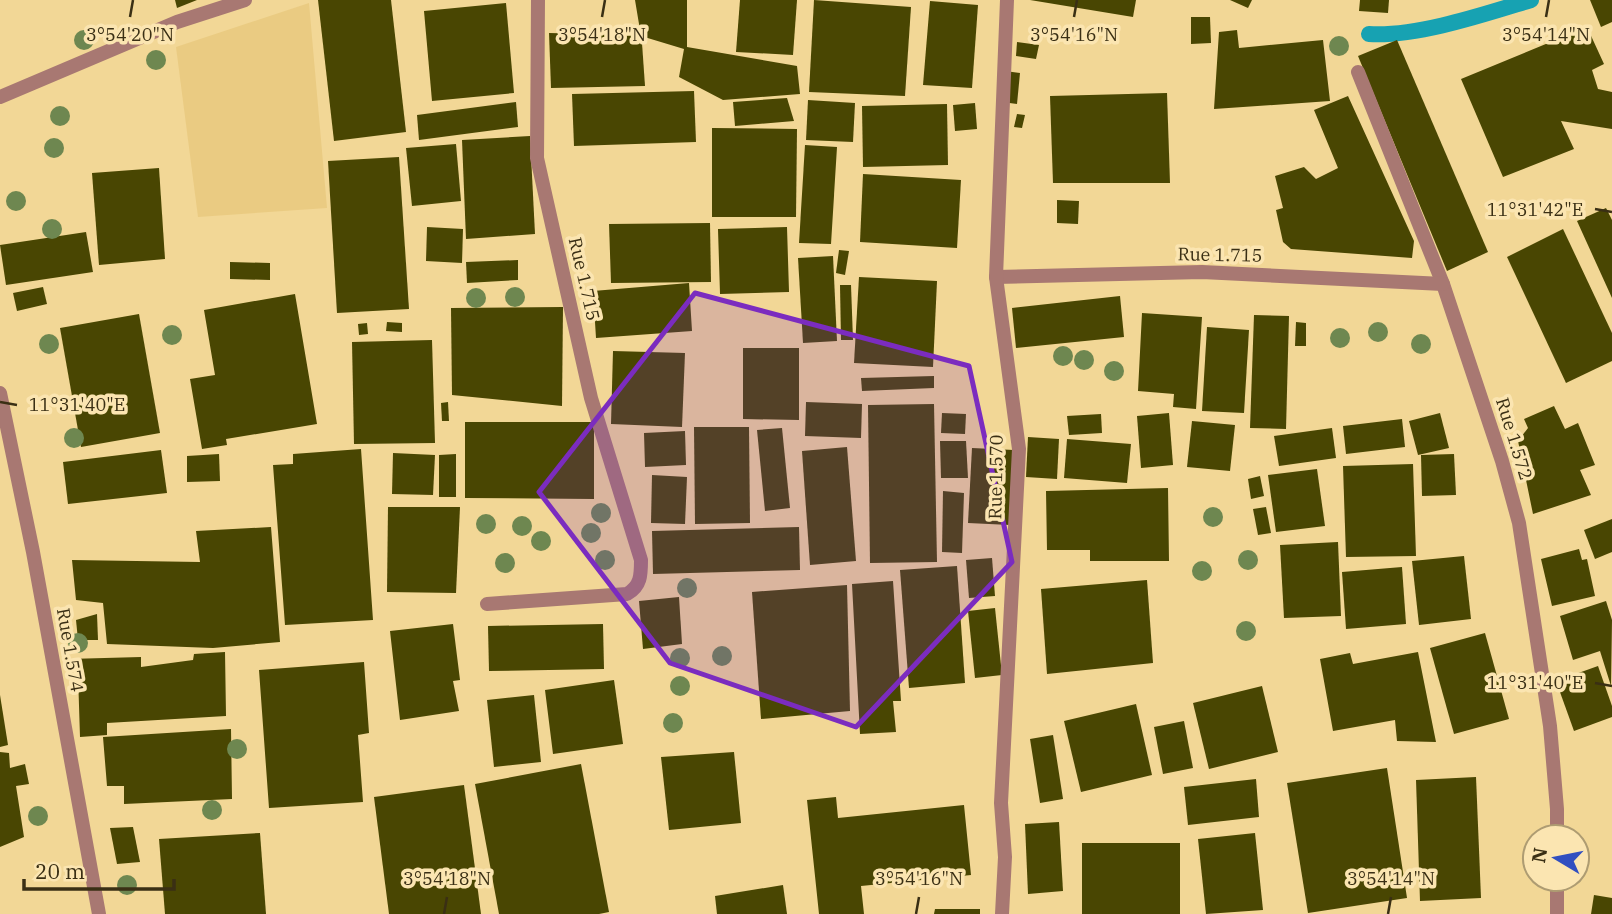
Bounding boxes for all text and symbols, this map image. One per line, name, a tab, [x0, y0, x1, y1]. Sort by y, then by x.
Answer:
text: 3°54'20"N	[86, 23, 174, 46]
text: 3°54'18"N	[558, 23, 646, 46]
text: 3°54'16"N	[1030, 23, 1118, 46]
text: 3°54'14"N	[1502, 23, 1590, 46]
text: 11°31'42"E	[1487, 198, 1583, 221]
street label: Rue 1.715	[564, 235, 605, 323]
street label: Rue 1.715	[1177, 242, 1263, 267]
text: 11°31'40"E	[29, 393, 125, 416]
street label: Rue 1.572	[1491, 395, 1538, 483]
street label: Rue 1.570	[983, 434, 1008, 520]
street label: Rue 1.574	[52, 606, 89, 694]
text: 11°31'40"E	[1487, 671, 1583, 694]
north arrow	[1521, 823, 1591, 893]
text: N	[1526, 846, 1552, 865]
scale bar	[24, 848, 175, 892]
text: 20 m	[35, 857, 85, 885]
text: 3°54'18"N	[403, 867, 491, 890]
text: 3°54'16"N	[875, 867, 963, 890]
text: 3°54'14"N	[1347, 867, 1435, 890]

